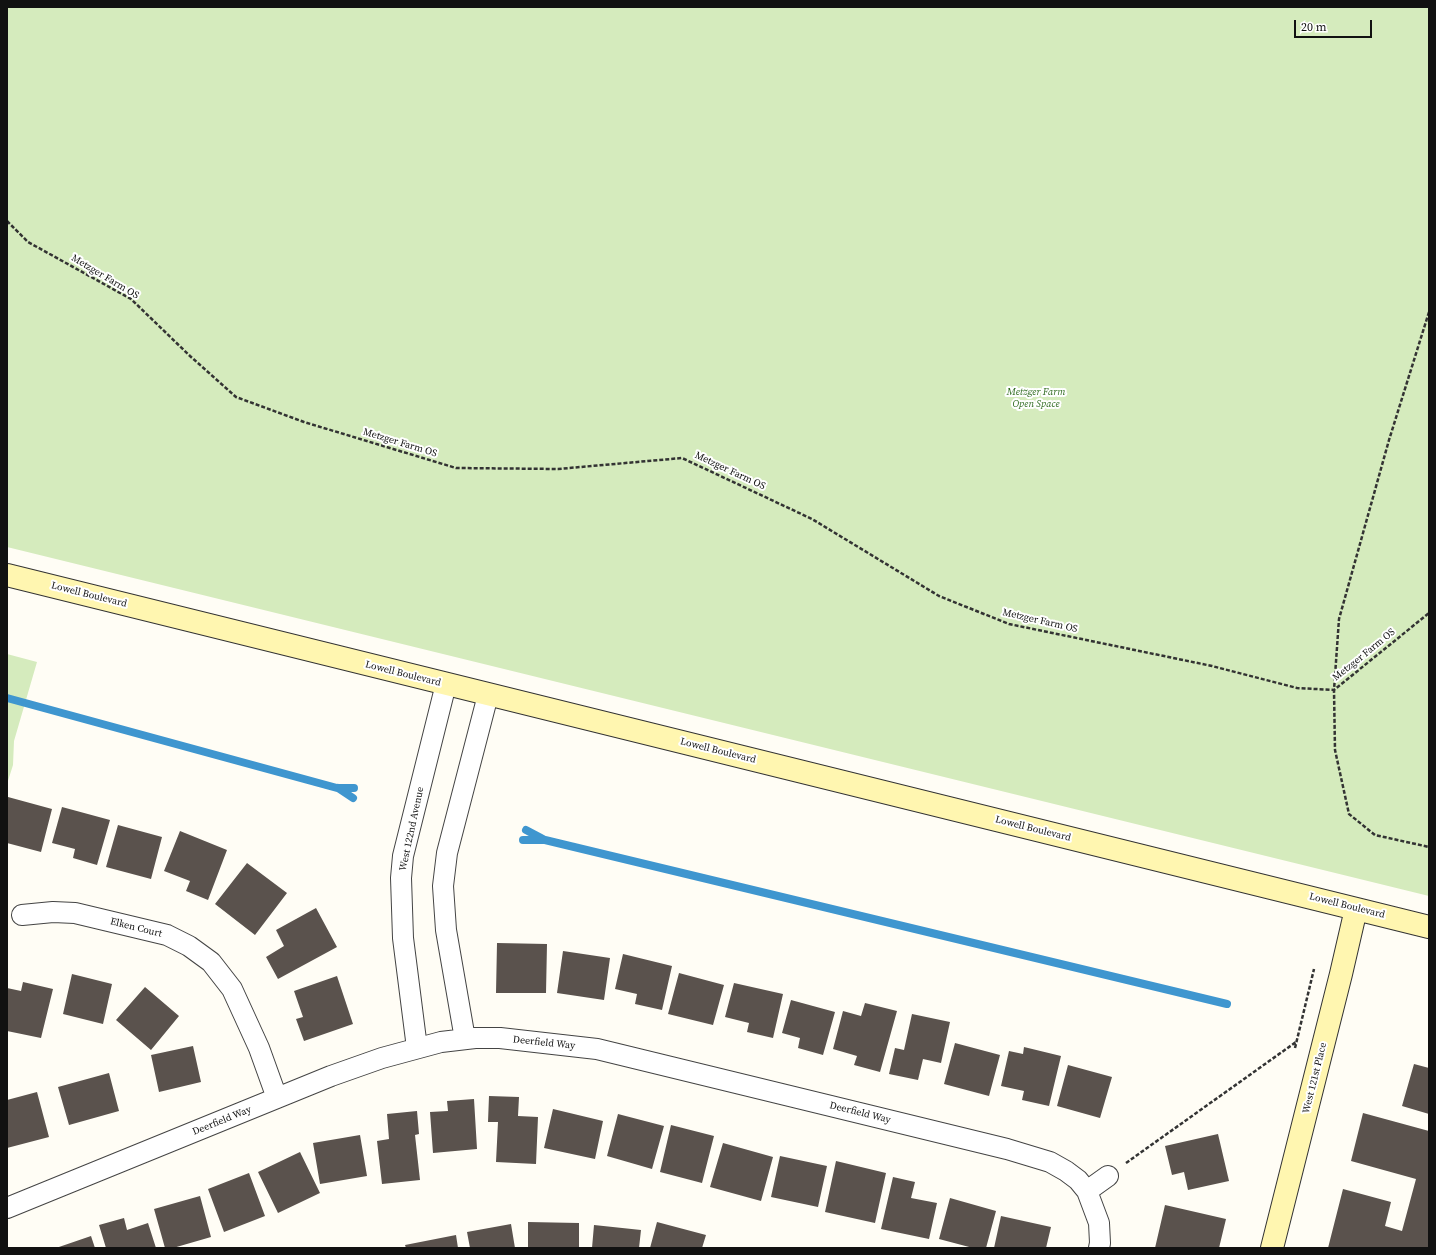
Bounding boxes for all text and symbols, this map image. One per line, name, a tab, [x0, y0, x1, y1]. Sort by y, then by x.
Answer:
scale bar	[1296, 12, 1374, 38]
text: 20 m	[1301, 19, 1327, 35]
street label: Metzger Farm OS	[69, 252, 141, 302]
park label: Metzger Farm Open Space	[1007, 386, 1065, 410]
street label: Metzger Farm OS	[362, 426, 438, 460]
street label: Metzger Farm OS	[693, 449, 767, 493]
street label: Lowell Boulevard	[50, 580, 128, 610]
street label: Metzger Farm OS	[1001, 607, 1079, 635]
street label: Metzger Farm OS	[1330, 626, 1398, 684]
street label: Lowell Boulevard	[364, 659, 442, 689]
street label: Lowell Boulevard	[679, 736, 757, 766]
street label: West 122nd Avenue	[397, 786, 427, 872]
street label: Lowell Boulevard	[994, 814, 1072, 844]
street label: Lowell Boulevard	[1308, 891, 1386, 921]
street label: Elken Court	[109, 916, 163, 940]
street label: Deerfield Way	[512, 1034, 576, 1052]
street label: West 121st Place	[1300, 1041, 1330, 1115]
street label: Deerfield Way	[828, 1100, 892, 1126]
street label: Deerfield Way	[191, 1104, 253, 1138]

